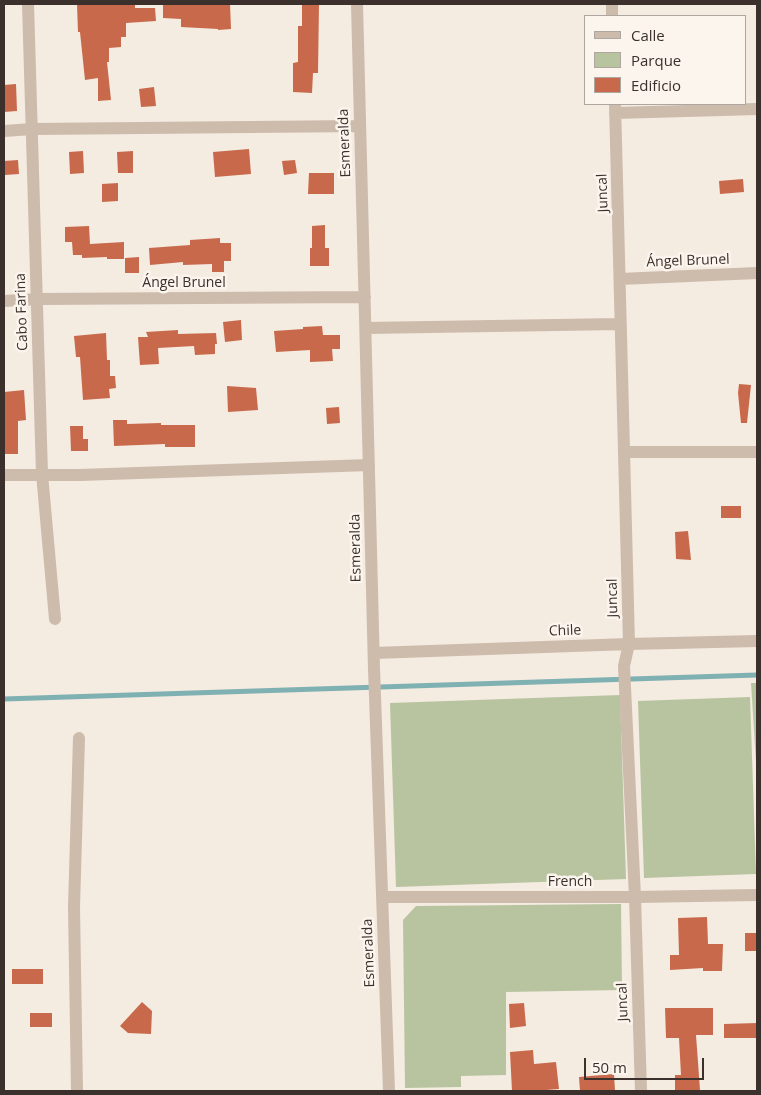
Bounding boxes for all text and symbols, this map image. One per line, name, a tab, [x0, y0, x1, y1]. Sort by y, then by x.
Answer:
legend	[584, 15, 746, 105]
text: Calle	[631, 25, 665, 45]
text: Parque	[631, 50, 681, 70]
text: Edificio	[631, 75, 681, 95]
street label: Esmeralda	[335, 108, 355, 178]
street label: Juncal	[594, 173, 612, 213]
street label: Ángel Brunel	[646, 251, 730, 271]
street label: Cabo Farina	[12, 273, 32, 351]
street label: Ángel Brunel	[142, 275, 226, 291]
street label: Esmeralda	[347, 514, 365, 582]
street label: Juncal	[604, 578, 622, 618]
street label: Chile	[549, 622, 581, 640]
street label: French	[548, 874, 592, 890]
street label: Esmeralda	[359, 918, 379, 988]
street label: Juncal	[614, 982, 632, 1022]
scale bar	[586, 1048, 706, 1080]
text: 50 m	[592, 1057, 627, 1077]

